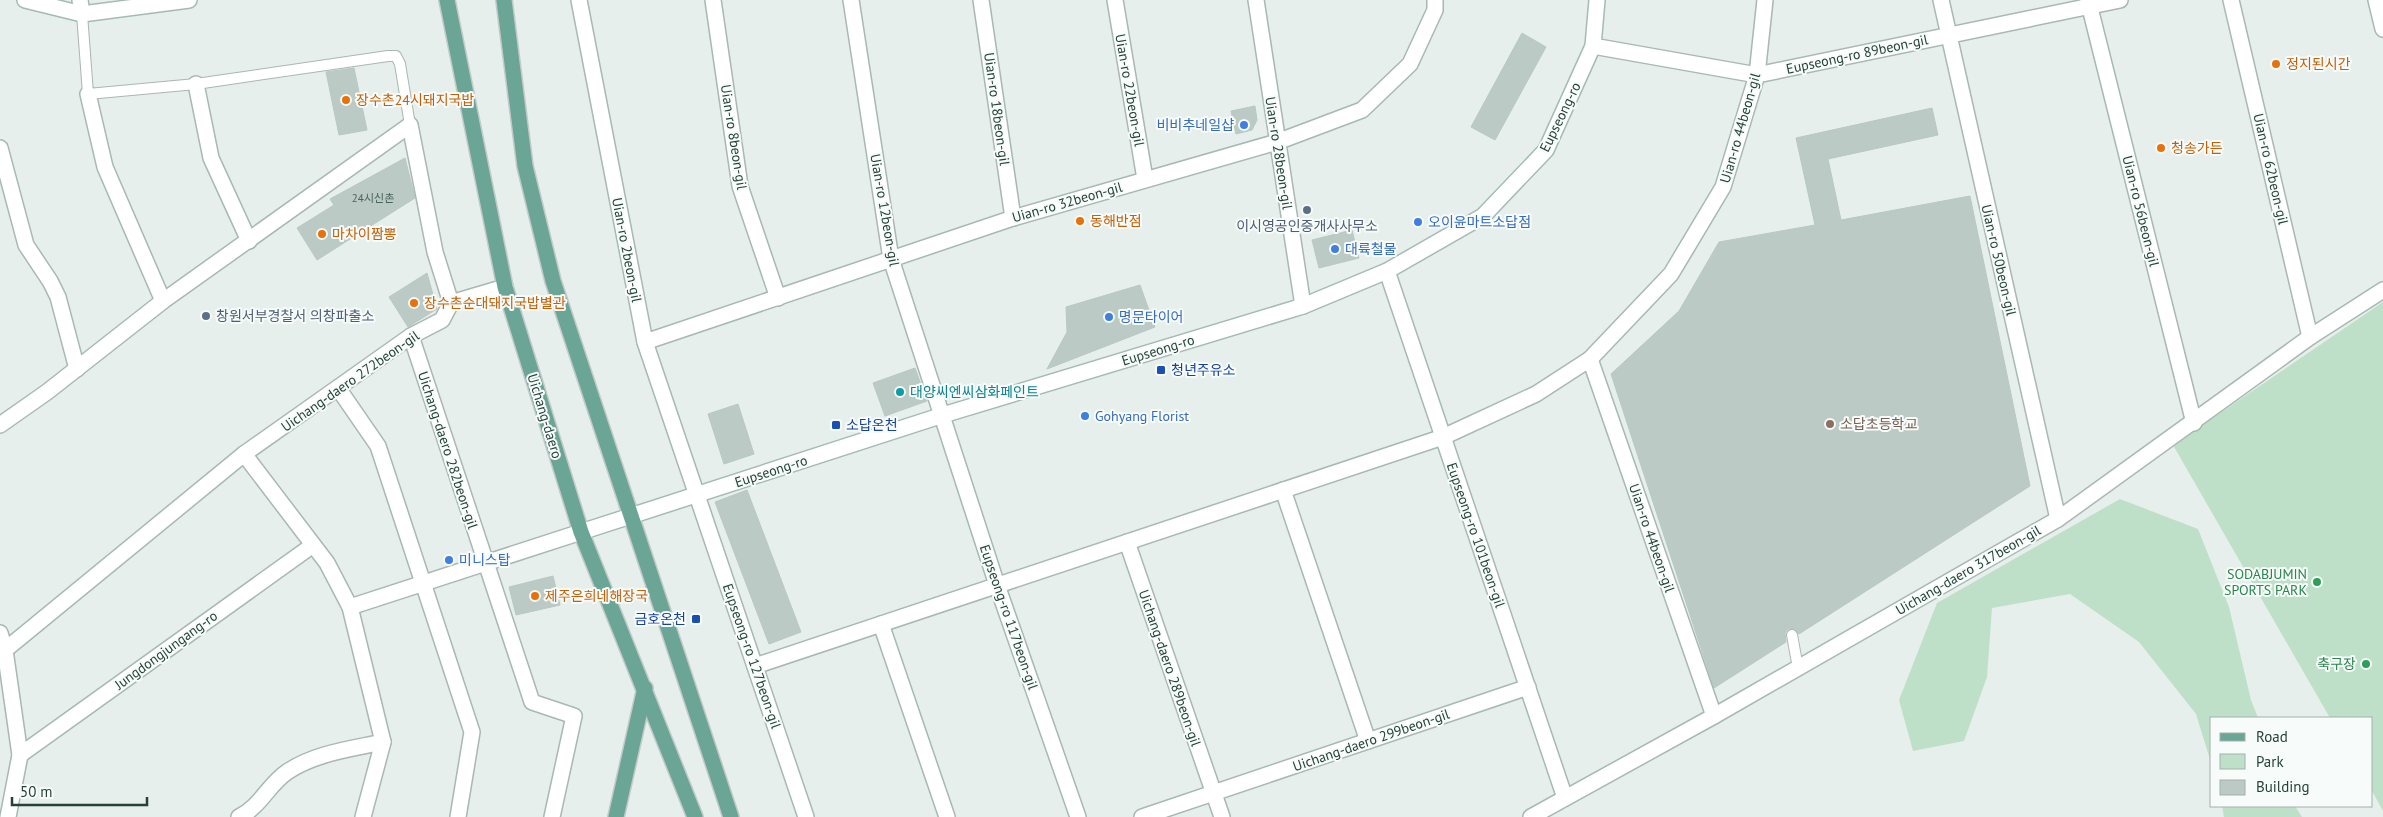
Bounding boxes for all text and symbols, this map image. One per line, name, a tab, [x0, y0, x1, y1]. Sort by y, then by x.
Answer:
street label: Eupseong-ro 89beon-gil	[1784, 30, 1930, 78]
street label: Uian-ro 22beon-gil	[1111, 32, 1149, 148]
street label: Uian-ro 18beon-gil	[980, 51, 1014, 167]
place label: 정지된시간	[2286, 55, 2351, 73]
marker: 정지된시간	[2270, 58, 2282, 70]
street label: Uian-ro 44beon-gil	[1716, 71, 1764, 185]
street label: Eupseong-ro	[1535, 79, 1585, 155]
street label: Uian-ro 8beon-gil	[717, 83, 751, 191]
place label: 장수촌24시돼지국밥	[356, 91, 474, 109]
marker: 장수촌24시돼지국밥	[340, 94, 352, 106]
street label: Uian-ro 28beon-gil	[1261, 95, 1297, 211]
street label: Uian-ro 62beon-gil	[2249, 111, 2293, 227]
place label: 비비추네일샵	[1157, 116, 1234, 134]
marker: 비비추네일샵	[1238, 119, 1250, 131]
place label: 청송가든	[2171, 139, 2223, 157]
marker: 청송가든	[2155, 142, 2167, 154]
street label: Uian-ro 12beon-gil	[866, 152, 904, 268]
street label: Uian-ro 56beon-gil	[2118, 154, 2164, 268]
street label: Uian-ro 32beon-gil	[1010, 178, 1124, 226]
house number: 24시신촌	[352, 191, 394, 205]
street label: Uian-ro 2beon-gil	[608, 196, 646, 304]
street label: Uian-ro 50beon-gil	[1977, 202, 2021, 318]
marker: 이시영공인중개사사무소	[1301, 204, 1313, 216]
place label: 동해반점	[1090, 212, 1142, 230]
place label: 오이윤마트소답점	[1428, 213, 1531, 231]
marker: 동해반점	[1074, 215, 1086, 227]
marker: 오이윤마트소답점	[1412, 216, 1424, 228]
place label: 이시영공인중개사사무소	[1236, 217, 1378, 235]
place label: 마차이짬뽕	[332, 225, 397, 243]
marker: 마차이짬뽕	[316, 228, 328, 240]
place label: 대륙철물	[1345, 240, 1397, 258]
marker: 대륙철물	[1329, 243, 1341, 255]
place label: 장수촌순대돼지국밥별관	[424, 294, 566, 312]
marker: 장수촌순대돼지국밥별관	[408, 297, 420, 309]
place label: 창원서부경찰서 의창파출소	[216, 307, 374, 325]
place label: 명문타이어	[1119, 308, 1183, 326]
marker: 창원서부경찰서 의창파출소	[200, 310, 212, 322]
marker: 명문타이어	[1103, 311, 1115, 323]
street label: Uichang-daero 272beon-gil	[277, 326, 423, 436]
street label: Eupseong-ro	[1119, 330, 1197, 370]
place label: 청년주유소	[1171, 361, 1236, 379]
marker: 청년주유소	[1155, 364, 1167, 376]
street label: Uichang-daero 282beon-gil	[414, 369, 482, 531]
street label: Uichang-daero	[524, 371, 566, 461]
place label: 대양씨엔씨삼화페인트	[910, 383, 1039, 401]
marker: 대양씨엔씨삼화페인트	[894, 386, 906, 398]
place label: Gohyang Florist	[1095, 407, 1189, 425]
marker: Gohyang Florist	[1079, 410, 1091, 422]
place label: 소답초등학교	[1840, 415, 1917, 433]
place label: 소답온천	[846, 416, 898, 434]
marker: 소답초등학교	[1824, 418, 1836, 430]
marker: 소답온천	[830, 419, 842, 431]
street label: Eupseong-ro	[732, 451, 810, 491]
street label: Eupseong-ro 101beon-gil	[1443, 460, 1509, 610]
street label: Uian-ro 44beon-gil	[1625, 481, 1679, 595]
street label: Uichang-daero 317beon-gil	[1892, 521, 2044, 619]
street label: Eupseong-ro 117beon-gil	[976, 542, 1042, 692]
place label: 미니스탑	[459, 551, 511, 569]
marker: 미니스탑	[443, 554, 455, 566]
place label: SODABJUMIN SPORTS PARK	[2224, 565, 2307, 599]
marker: SODABJUMIN SPORTS PARK	[2311, 576, 2323, 588]
street label: Eupseong-ro 127beon-gil	[719, 581, 785, 731]
place label: 제주은희네해장국	[545, 587, 648, 605]
street label: Uichang-daero 289beon-gil	[1135, 587, 1205, 749]
marker: 제주은희네해장국	[529, 590, 541, 602]
street label: Jungdongjungang-ro	[110, 607, 221, 694]
place label: 금호온천	[634, 610, 686, 628]
marker: 금호온천	[690, 613, 702, 625]
place label: 축구장	[2317, 655, 2356, 673]
marker: 축구장	[2360, 658, 2372, 670]
street label: Uichang-daero 299beon-gil	[1290, 705, 1452, 775]
legend	[2210, 717, 2373, 807]
text: Road	[2256, 727, 2288, 746]
text: Park	[2256, 752, 2284, 771]
scale bar	[12, 774, 148, 806]
text: Building	[2256, 777, 2310, 796]
text: 50 m	[20, 782, 53, 801]

